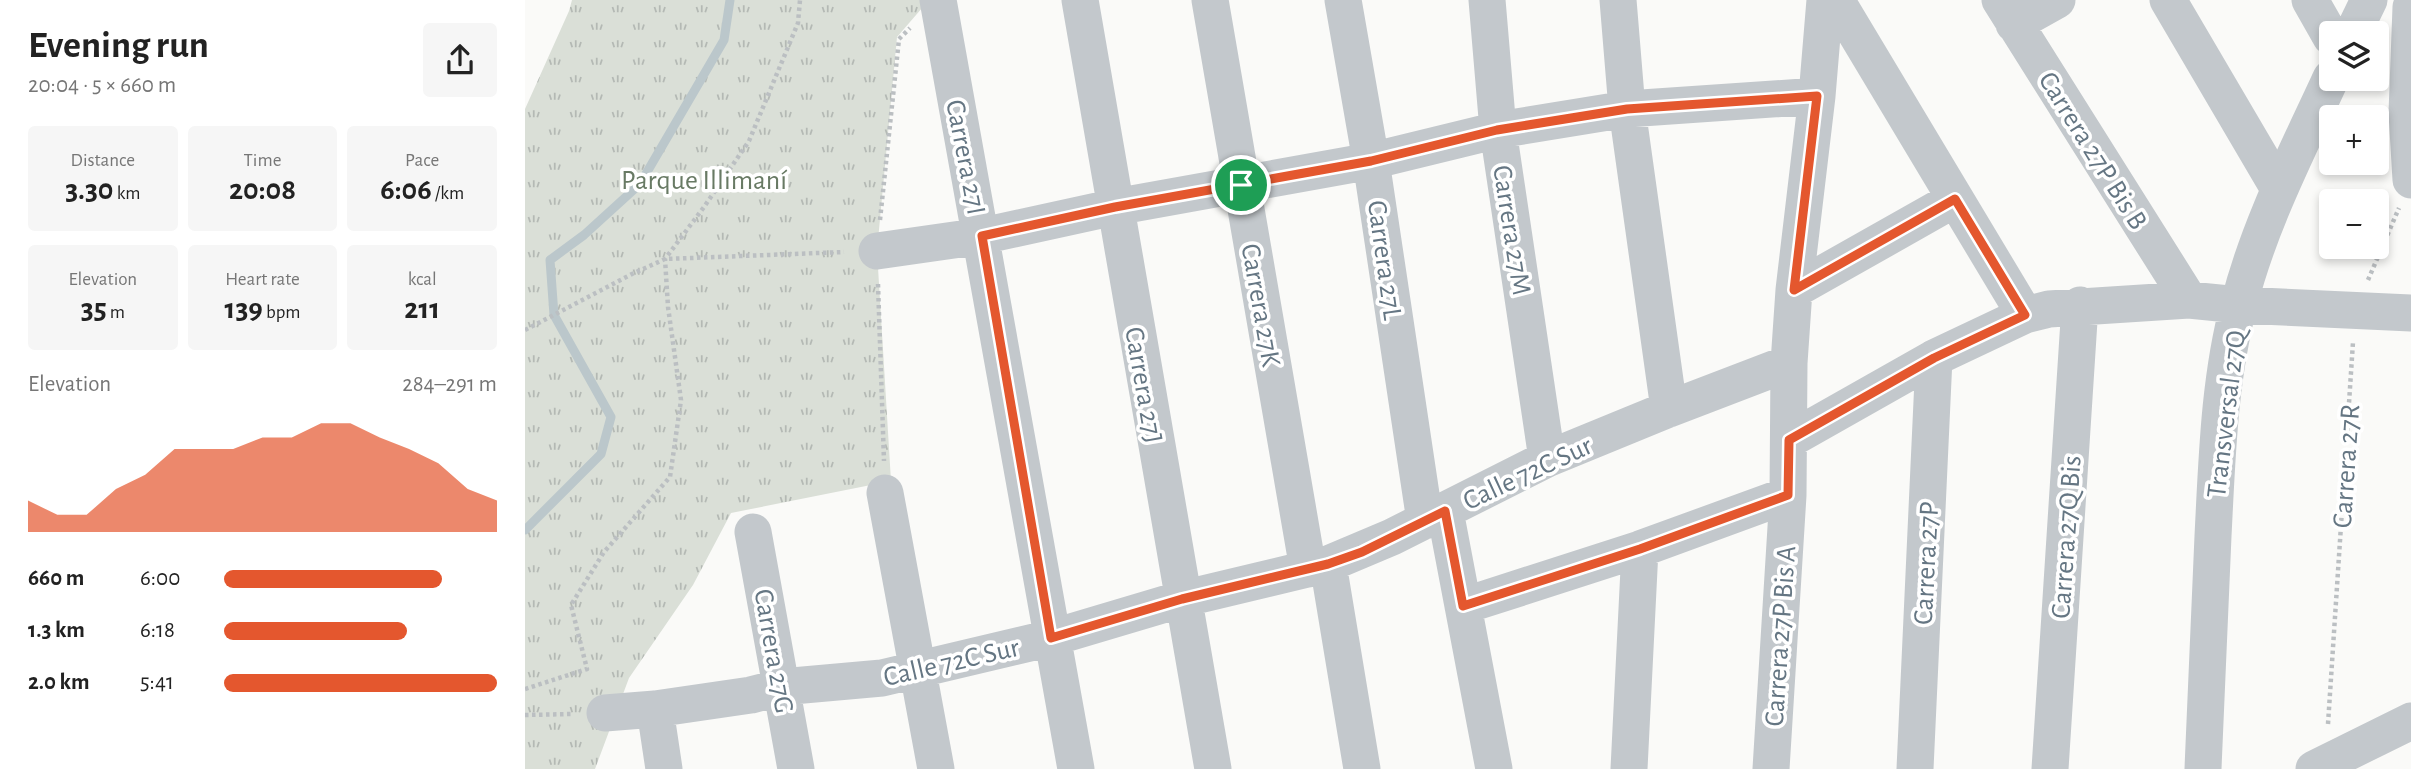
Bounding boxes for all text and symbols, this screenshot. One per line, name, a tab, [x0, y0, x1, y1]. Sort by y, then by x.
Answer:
map controls	[2319, 21, 2389, 259]
button: layers	[2319, 21, 2389, 91]
button: share	[423, 23, 497, 97]
text: Evening run	[28, 27, 209, 65]
street label: Carrera 27P Bis B	[2033, 67, 2152, 235]
text: 20:04 · 5 × 660 m	[28, 74, 176, 97]
street label: Carrera 27I	[940, 98, 990, 217]
button: +	[2319, 105, 2389, 175]
text: Distance	[71, 151, 135, 170]
text: Time	[244, 151, 281, 170]
text: Pace	[405, 151, 439, 170]
pin	[1211, 155, 1271, 215]
street label: Carrera 27M	[1487, 163, 1535, 297]
icon: arrive	[1222, 166, 1260, 204]
park label: Parque Illimaní	[621, 167, 787, 195]
text: 3.30	[65, 175, 114, 205]
text: 20:08	[229, 175, 296, 205]
text: 6:06	[380, 175, 432, 205]
text: km	[114, 184, 141, 203]
text: /km	[432, 184, 464, 203]
button: −	[2319, 189, 2389, 259]
street label: Carrera 27L	[1362, 199, 1406, 322]
street label: Carrera 27K	[1235, 242, 1285, 370]
text: Elevation	[68, 270, 137, 289]
text: Heart rate	[225, 270, 300, 289]
text: kcal	[408, 270, 437, 289]
text: 35	[81, 294, 107, 324]
text: 139	[225, 294, 263, 324]
text: 211	[404, 294, 440, 324]
text: m	[107, 303, 125, 322]
text: bpm	[263, 303, 300, 322]
street label: Carrera 27J	[1119, 325, 1167, 446]
street label: Transversal 27Q	[2203, 326, 2252, 500]
text: Elevation	[28, 373, 111, 396]
text: 284–291 m	[402, 373, 497, 396]
street label: Carrera 27R	[2329, 403, 2365, 529]
street label: Calle 72C Sur	[1459, 432, 1597, 516]
street label: Carrera 27Q Bis	[2047, 455, 2087, 620]
street label: Carrera 27P	[1910, 501, 1944, 625]
street label: Carrera 27P Bis A	[1761, 545, 1801, 727]
text: 660 m	[28, 567, 84, 590]
text: 6:00	[140, 567, 180, 590]
street label: Carrera 27G	[748, 587, 798, 716]
text: 1.3 km	[28, 619, 85, 642]
text: 6:18	[140, 619, 175, 642]
street label: Calle 72C Sur	[881, 634, 1022, 692]
text: 2.0 km	[28, 671, 90, 694]
text: 5:41	[140, 671, 174, 694]

